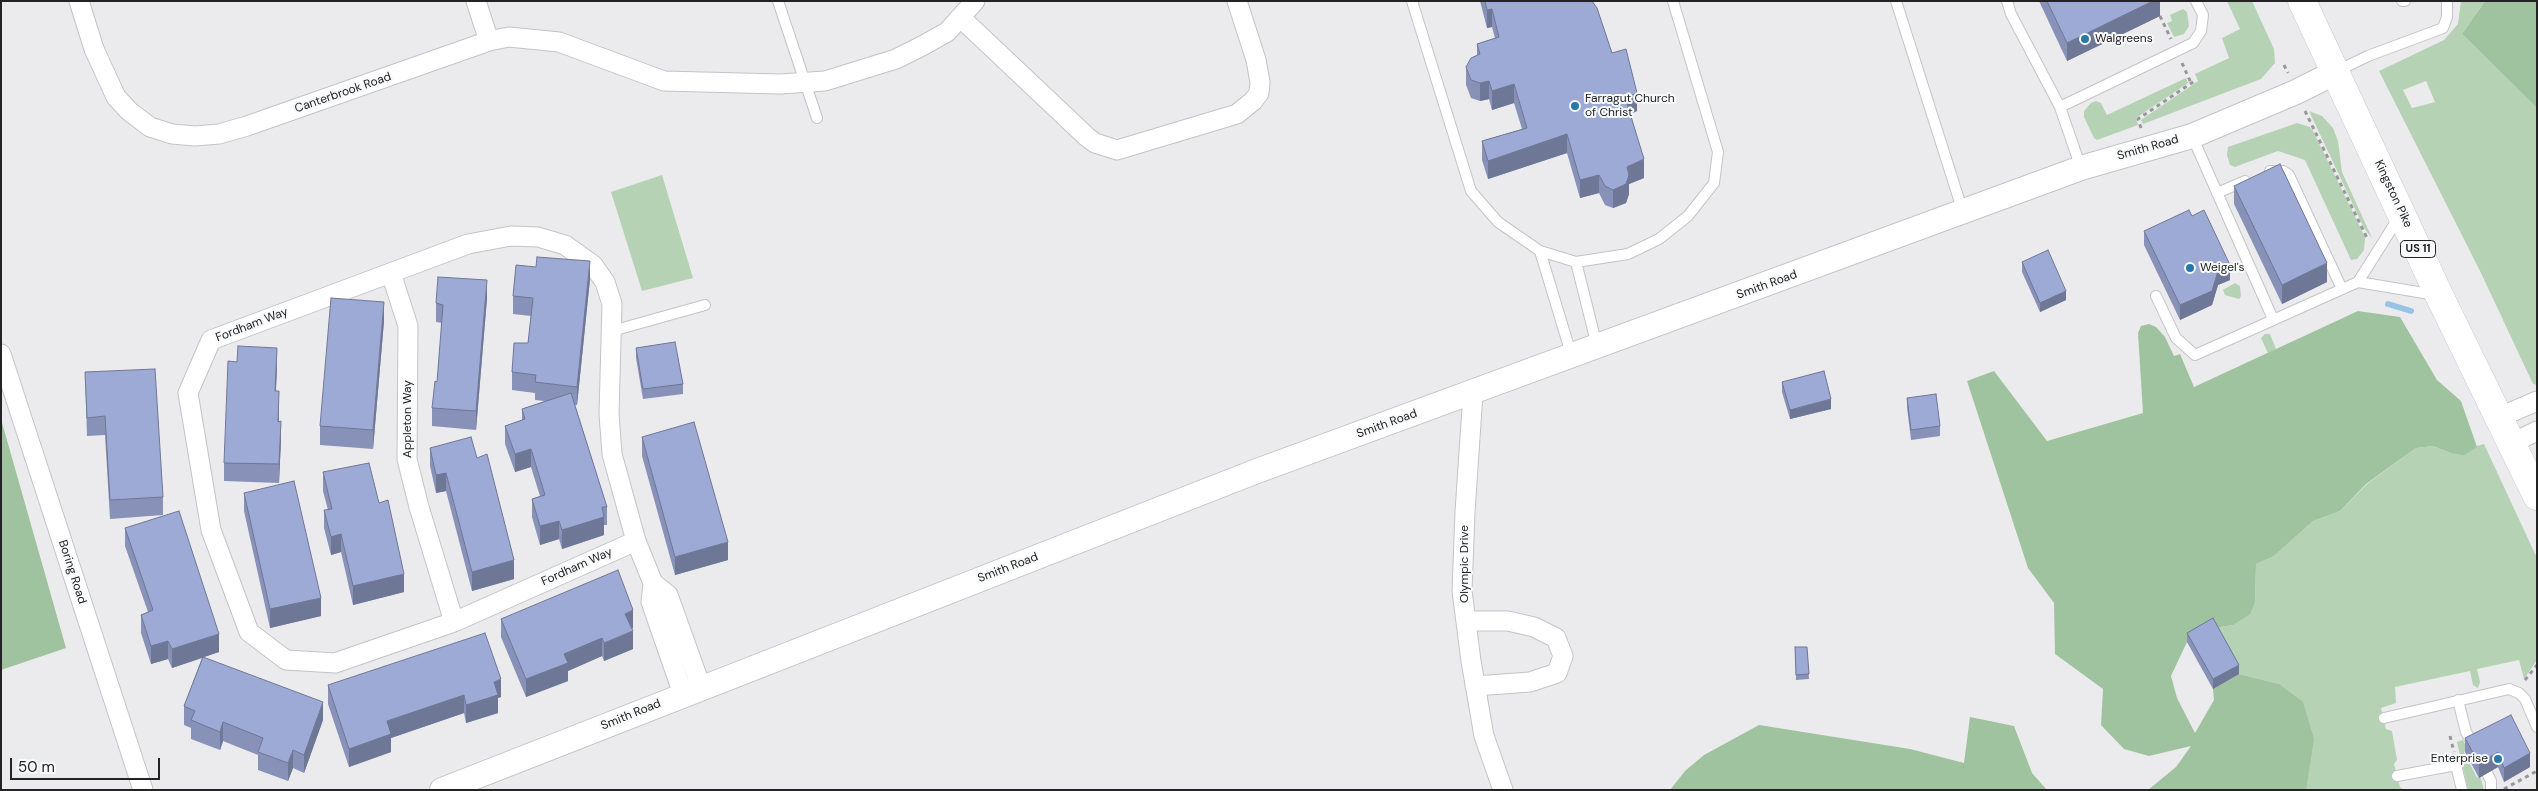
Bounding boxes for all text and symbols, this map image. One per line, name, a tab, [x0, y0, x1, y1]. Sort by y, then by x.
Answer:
place label: Walgreens	[2095, 32, 2153, 46]
marker: Walgreens	[2079, 33, 2091, 45]
street label: Canterbrook Road	[293, 70, 393, 116]
place label: Farragut Church of Christ	[1585, 92, 1675, 120]
marker: Farragut Church of Christ	[1569, 100, 1581, 112]
street label: Smith Road	[2116, 132, 2180, 164]
street label: Kingston Pike	[2371, 158, 2415, 230]
road number: US 11	[2400, 240, 2436, 258]
place label: Weigel's	[2200, 261, 2245, 275]
marker: Weigel's	[2184, 262, 2196, 274]
street label: Smith Road	[1735, 267, 1799, 303]
street label: Fordham Way	[214, 305, 290, 345]
street label: Appleton Way	[401, 380, 415, 458]
street label: Smith Road	[1355, 406, 1419, 442]
street label: Olympic Drive	[1458, 525, 1472, 603]
street label: Boring Road	[55, 538, 89, 606]
street label: Fordham Way	[539, 545, 615, 589]
street label: Smith Road	[976, 550, 1040, 586]
street label: Smith Road	[599, 696, 663, 734]
scale bar	[12, 748, 162, 780]
place label: Enterprise	[2431, 752, 2488, 766]
marker: Enterprise	[2492, 753, 2504, 765]
text: 50 m	[18, 757, 55, 777]

